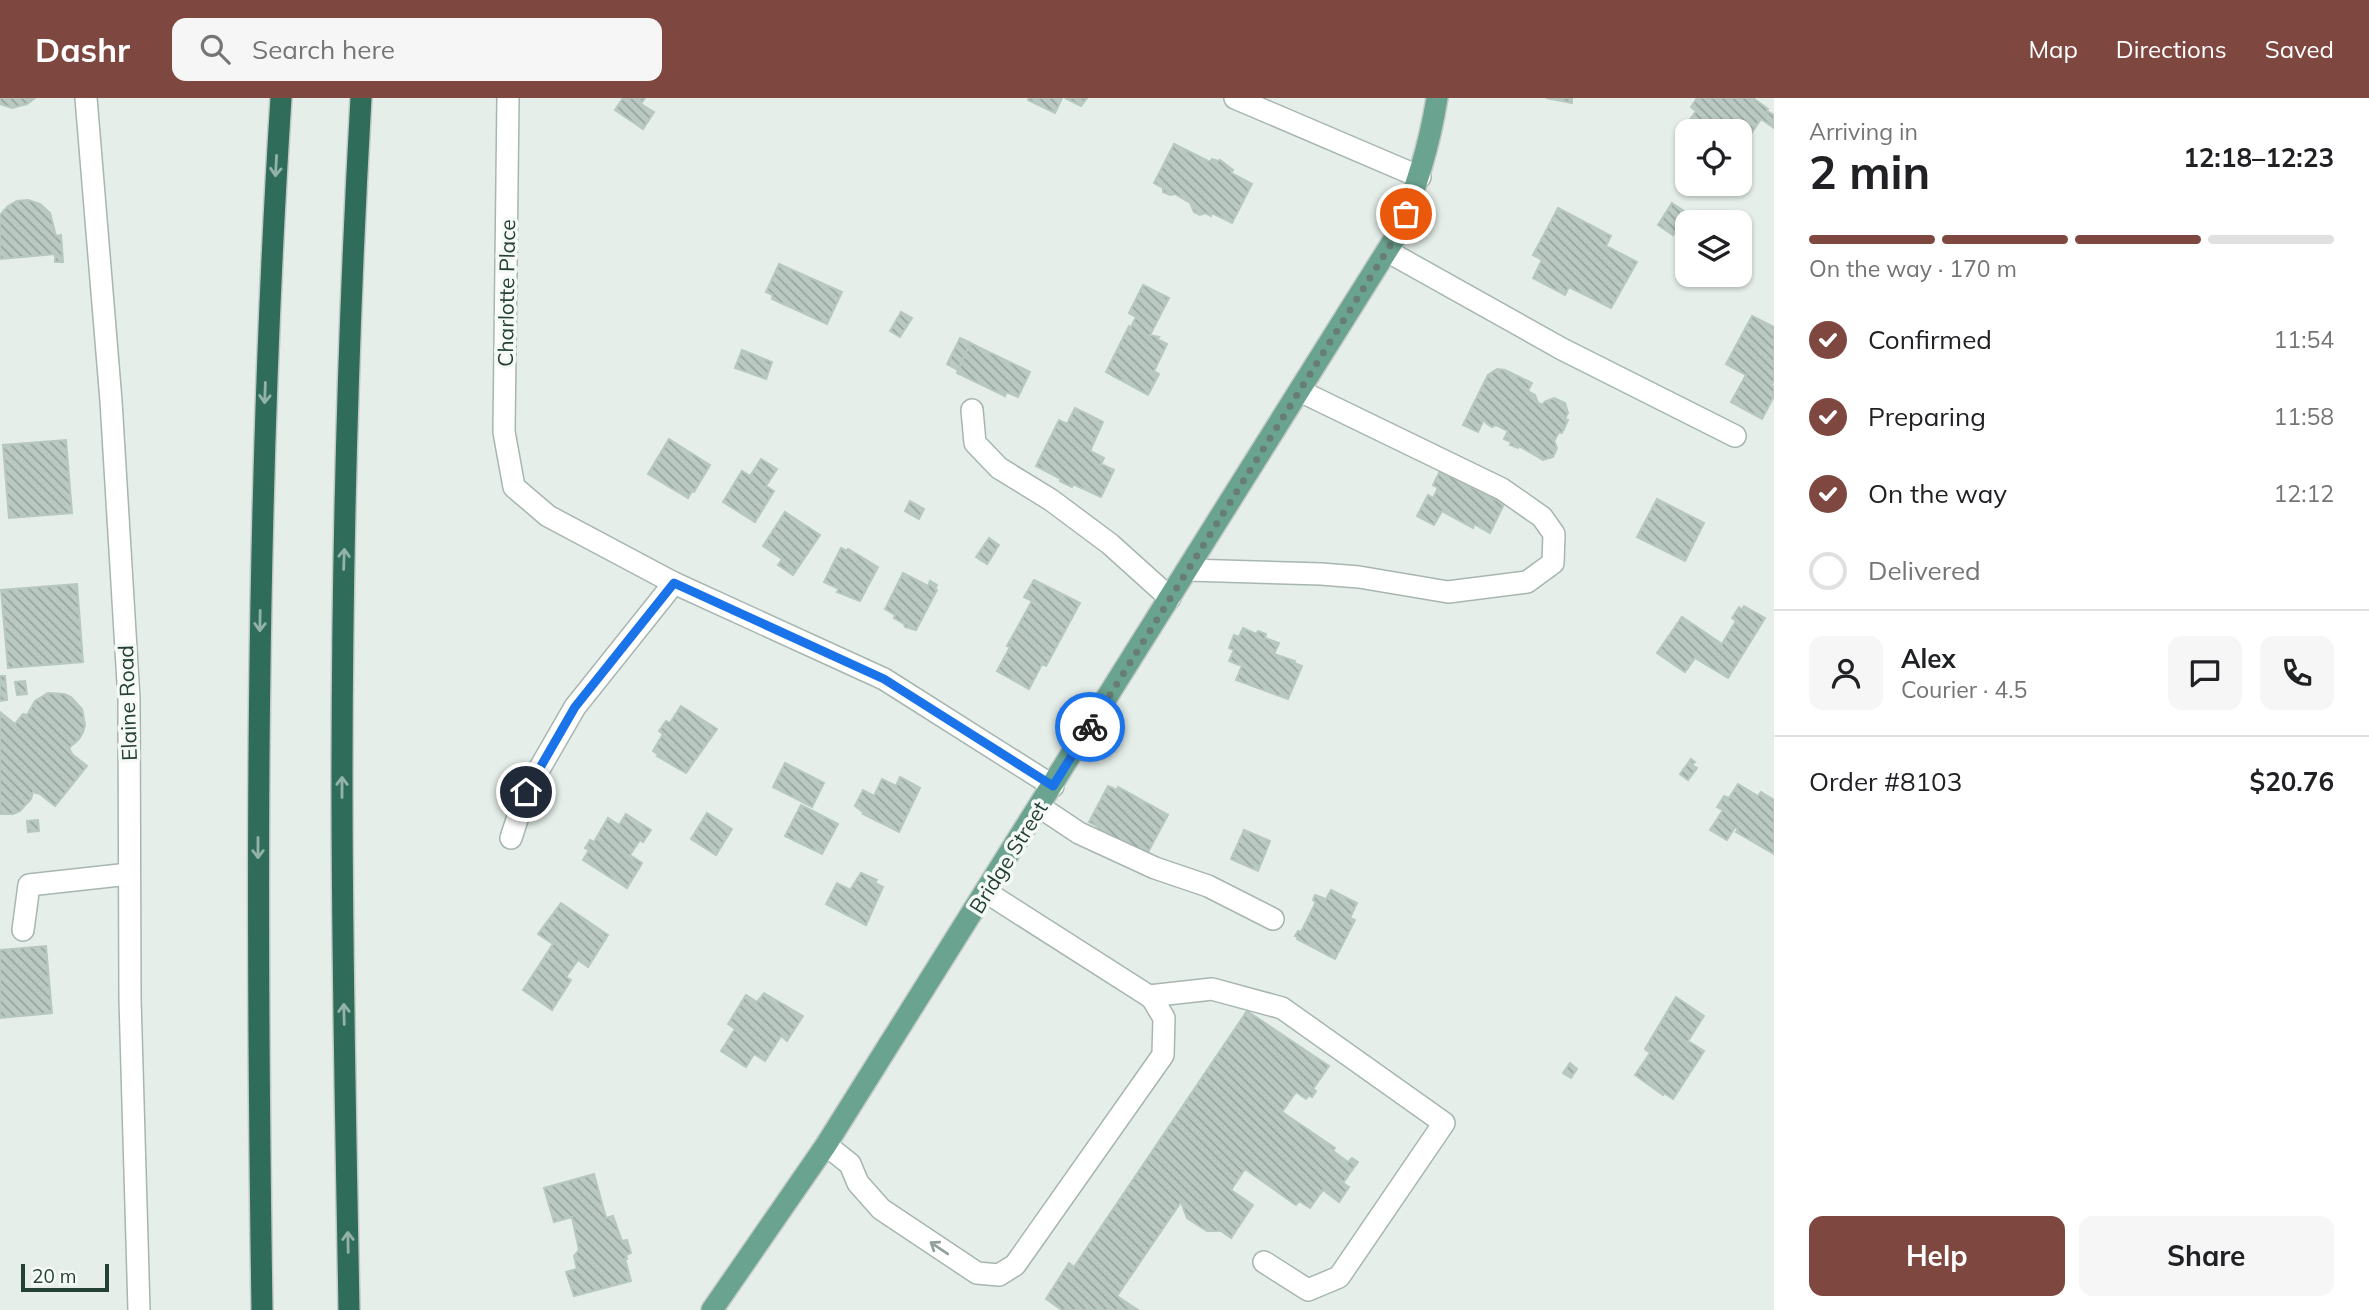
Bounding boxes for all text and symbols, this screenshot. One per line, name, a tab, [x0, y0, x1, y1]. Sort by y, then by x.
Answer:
search box	[172, 18, 662, 81]
text: Dashr	[35, 29, 130, 70]
icon: search	[196, 30, 234, 68]
text: Search here	[252, 33, 395, 66]
text: Map	[2028, 34, 2078, 64]
text: Directions	[2116, 34, 2227, 64]
text: Saved	[2265, 34, 2334, 64]
text: Arriving in	[1809, 117, 1918, 146]
map controls	[1675, 119, 1752, 287]
button: locate	[1675, 119, 1752, 196]
text: 12:18–12:23	[2183, 141, 2334, 174]
text: 2 min	[1809, 143, 1930, 201]
one-way arrow	[270, 154, 283, 177]
pin	[1376, 184, 1436, 244]
icon: bag	[1387, 195, 1425, 233]
button: layers	[1675, 210, 1752, 287]
street label: Charlotte Place	[492, 219, 520, 367]
text: On the way · 170 m	[1809, 254, 2017, 283]
icon: check	[1809, 321, 1847, 359]
text: Confirmed	[1868, 323, 1992, 356]
text: 11:54	[2274, 325, 2334, 354]
one-way arrow	[258, 382, 272, 405]
icon: check	[1809, 398, 1847, 436]
text: Preparing	[1868, 400, 1986, 433]
text: 11:58	[2274, 402, 2334, 431]
icon: check	[1809, 475, 1847, 513]
text: On the way	[1868, 477, 2007, 510]
text: 12:12	[2274, 479, 2334, 508]
one-way arrow	[337, 548, 351, 571]
text: Delivered	[1868, 554, 1981, 587]
one-way arrow	[253, 609, 267, 632]
button: person	[1809, 636, 1883, 710]
button: chat	[2168, 636, 2242, 710]
button: phone	[2260, 636, 2334, 710]
text: Alex	[1901, 642, 1956, 675]
street label: Elaine Road	[112, 645, 142, 761]
text: Courier · 4.5	[1901, 675, 2027, 704]
courier	[1055, 692, 1125, 762]
icon: bike	[1071, 708, 1109, 746]
pin	[496, 762, 556, 822]
text: Order #8103	[1809, 765, 1962, 798]
text: $20.76	[2250, 765, 2334, 798]
icon: home	[507, 773, 545, 811]
one-way arrow	[335, 776, 349, 799]
street label: Bridge Street	[963, 796, 1053, 918]
one-way arrow	[251, 836, 265, 859]
one-way arrow	[338, 1003, 351, 1026]
button: Help	[1809, 1216, 2065, 1296]
button: Share	[2079, 1216, 2334, 1296]
one-way arrow	[341, 1231, 355, 1254]
one-way arrow	[930, 1241, 949, 1255]
scale bar	[21, 1261, 108, 1293]
text: 20 m	[32, 1264, 76, 1288]

